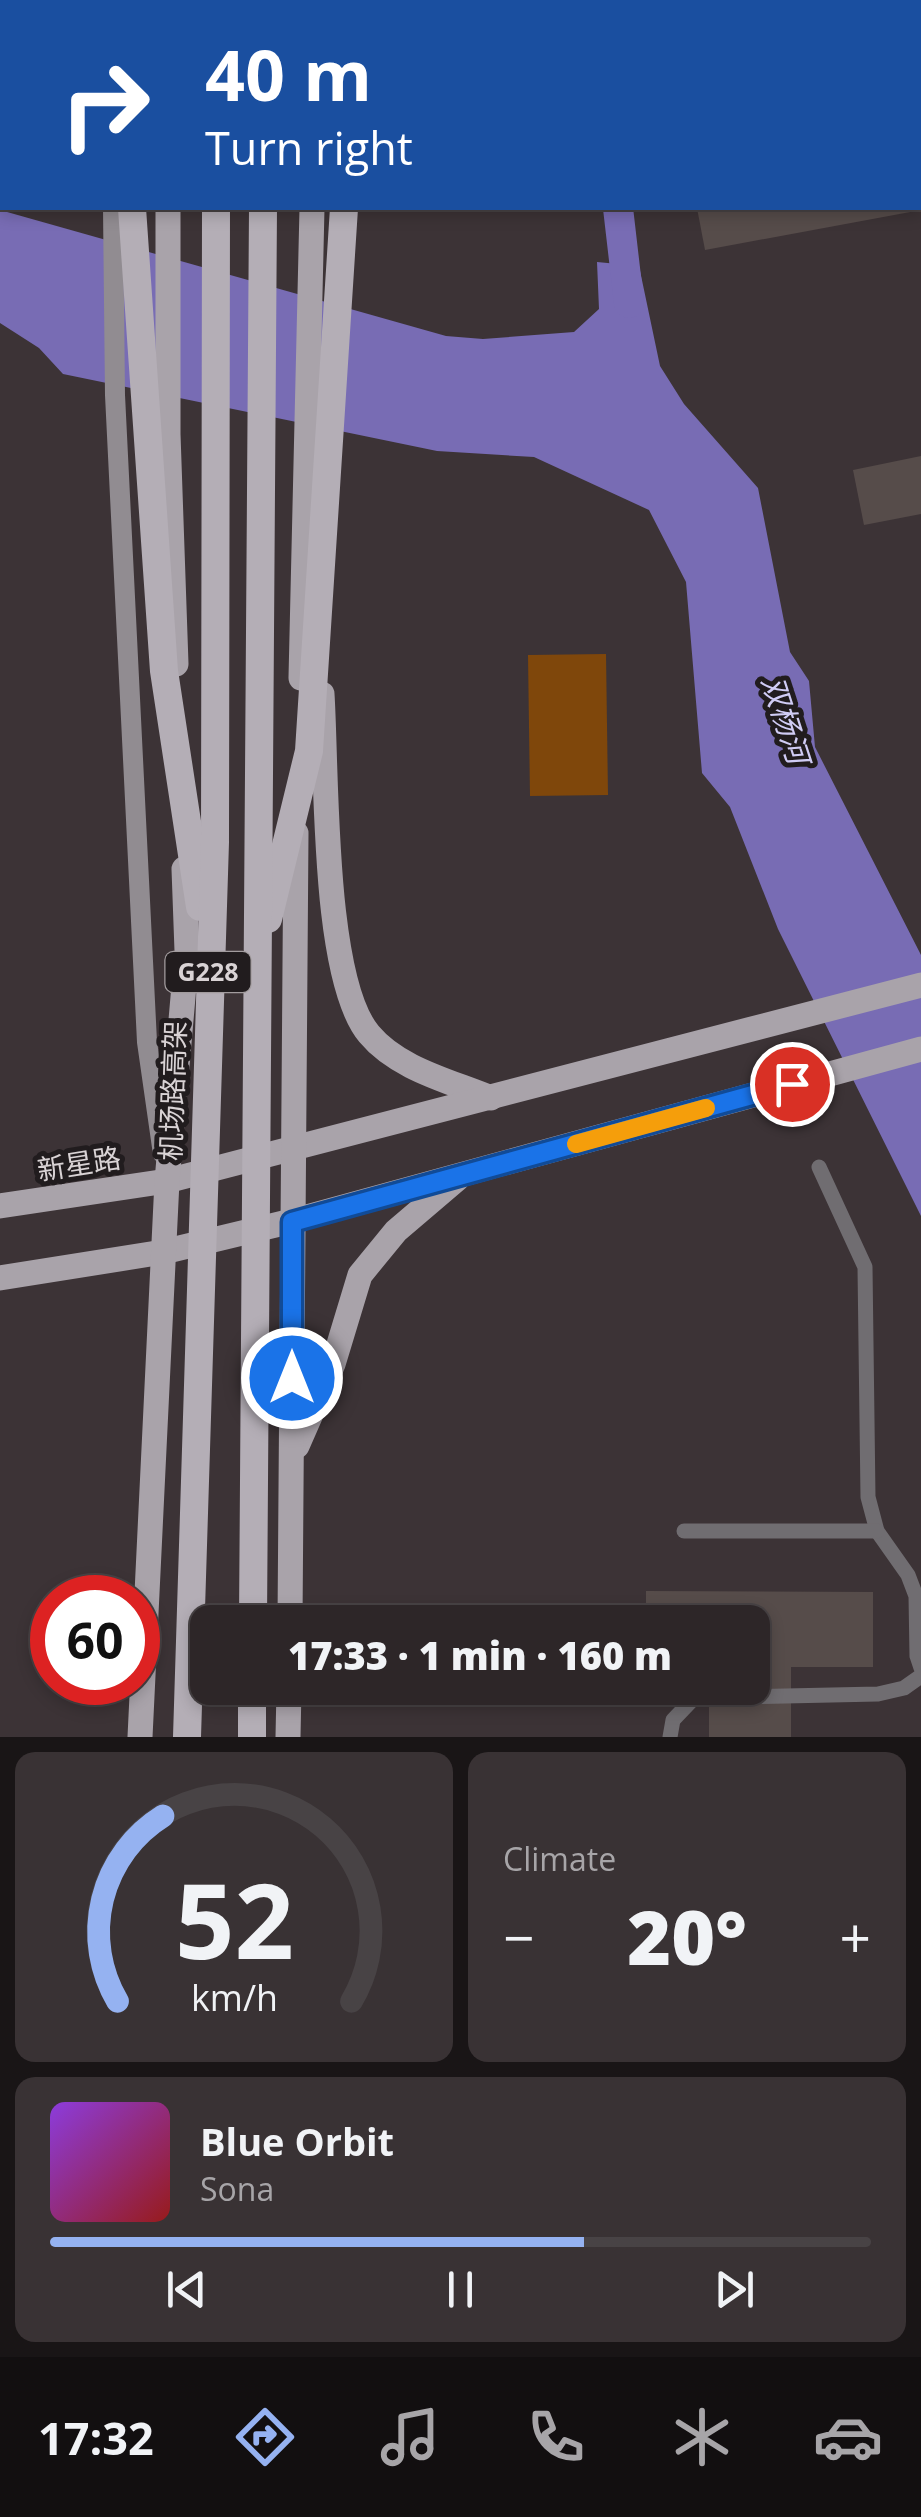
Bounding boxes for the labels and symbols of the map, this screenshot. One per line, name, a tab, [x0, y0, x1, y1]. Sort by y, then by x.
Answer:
water label: 双杨河	[753, 670, 821, 773]
road number: G228	[166, 952, 250, 992]
street label: 机场路高架	[151, 1020, 193, 1162]
pin	[750, 1042, 835, 1127]
street label: 新星路	[34, 1138, 123, 1188]
position arrow	[240, 1326, 344, 1430]
speed limit sign: 60	[30, 1575, 160, 1705]

